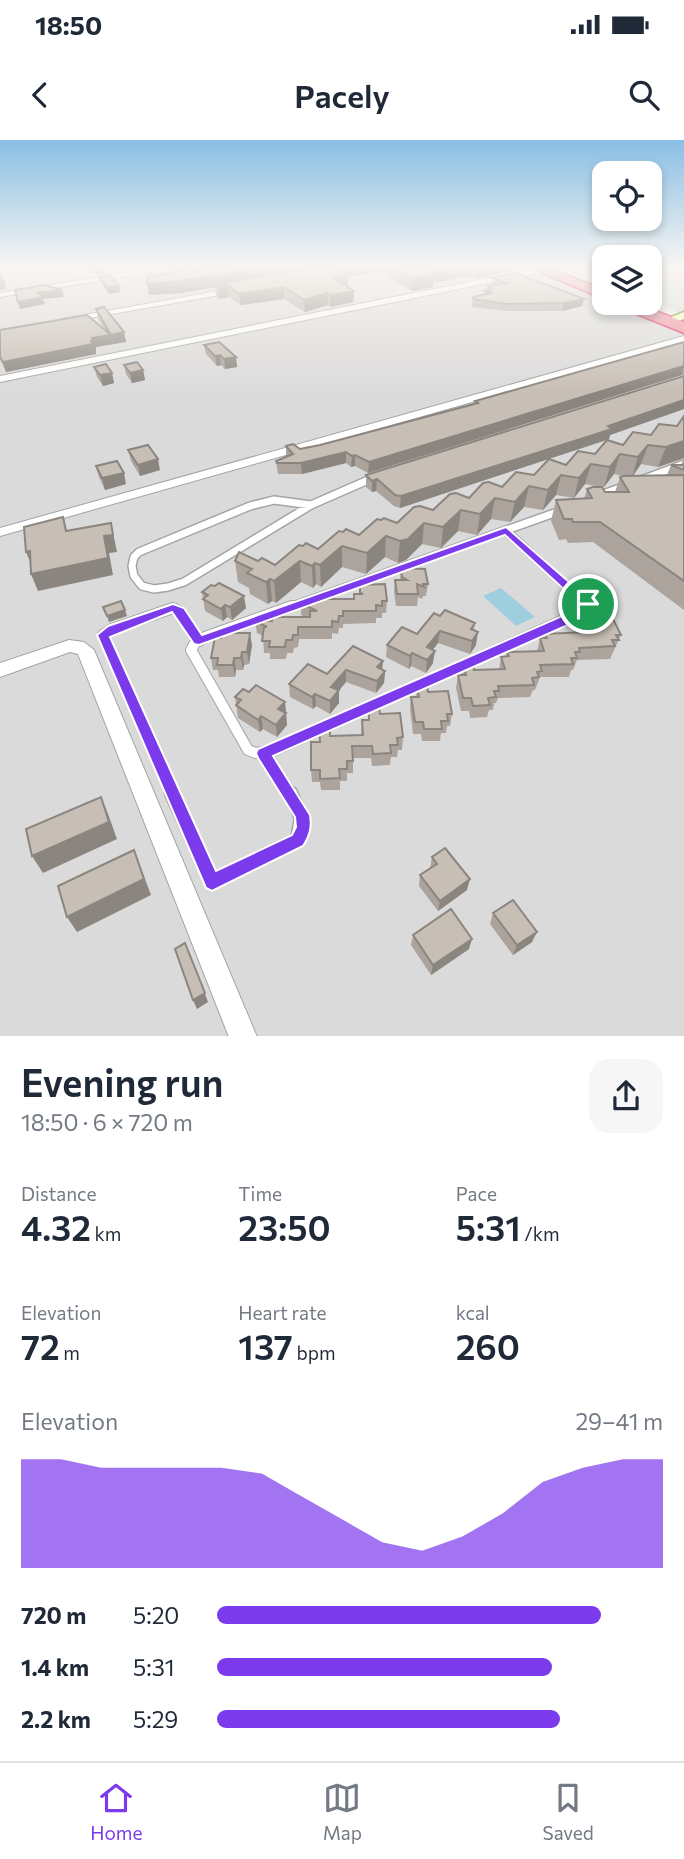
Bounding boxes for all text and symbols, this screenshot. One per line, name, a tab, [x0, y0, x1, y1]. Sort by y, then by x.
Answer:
text: 18:50	[35, 9, 102, 40]
text: Pacely	[294, 75, 390, 115]
icon: back	[21, 76, 59, 114]
icon: search	[625, 76, 663, 114]
map controls	[592, 161, 662, 315]
button: locate	[592, 161, 662, 231]
button: layers	[592, 245, 662, 315]
pin	[558, 574, 618, 634]
icon: arrive	[569, 585, 607, 623]
text: Evening run	[21, 1058, 224, 1105]
button: share	[589, 1059, 663, 1133]
text: 18:50 · 6 × 720 m	[21, 1108, 193, 1136]
text: Distance	[21, 1182, 97, 1205]
text: Time	[238, 1182, 282, 1205]
text: Pace	[456, 1182, 497, 1205]
text: 4.32	[21, 1205, 91, 1248]
text: 23:50	[238, 1205, 331, 1248]
text: 5:31	[456, 1205, 521, 1248]
text: km	[91, 1222, 121, 1245]
text: /km	[521, 1222, 560, 1245]
text: Elevation	[21, 1301, 101, 1324]
text: Heart rate	[238, 1301, 327, 1324]
text: kcal	[456, 1301, 490, 1324]
text: 72	[21, 1324, 60, 1367]
text: 137	[238, 1324, 293, 1367]
text: 260	[456, 1324, 520, 1367]
text: m	[60, 1341, 80, 1364]
text: bpm	[293, 1341, 336, 1364]
text: Elevation	[21, 1407, 118, 1435]
text: 29–41 m	[575, 1407, 663, 1435]
text: 720 m	[21, 1601, 86, 1629]
text: 5:20	[133, 1601, 179, 1629]
text: 1.4 km	[21, 1653, 89, 1681]
text: 5:31	[133, 1653, 175, 1681]
text: 2.2 km	[21, 1705, 91, 1733]
text: 5:29	[133, 1705, 178, 1733]
tab: Home	[90, 1779, 142, 1844]
tab: Map	[323, 1779, 362, 1844]
tab: Saved	[542, 1779, 594, 1844]

